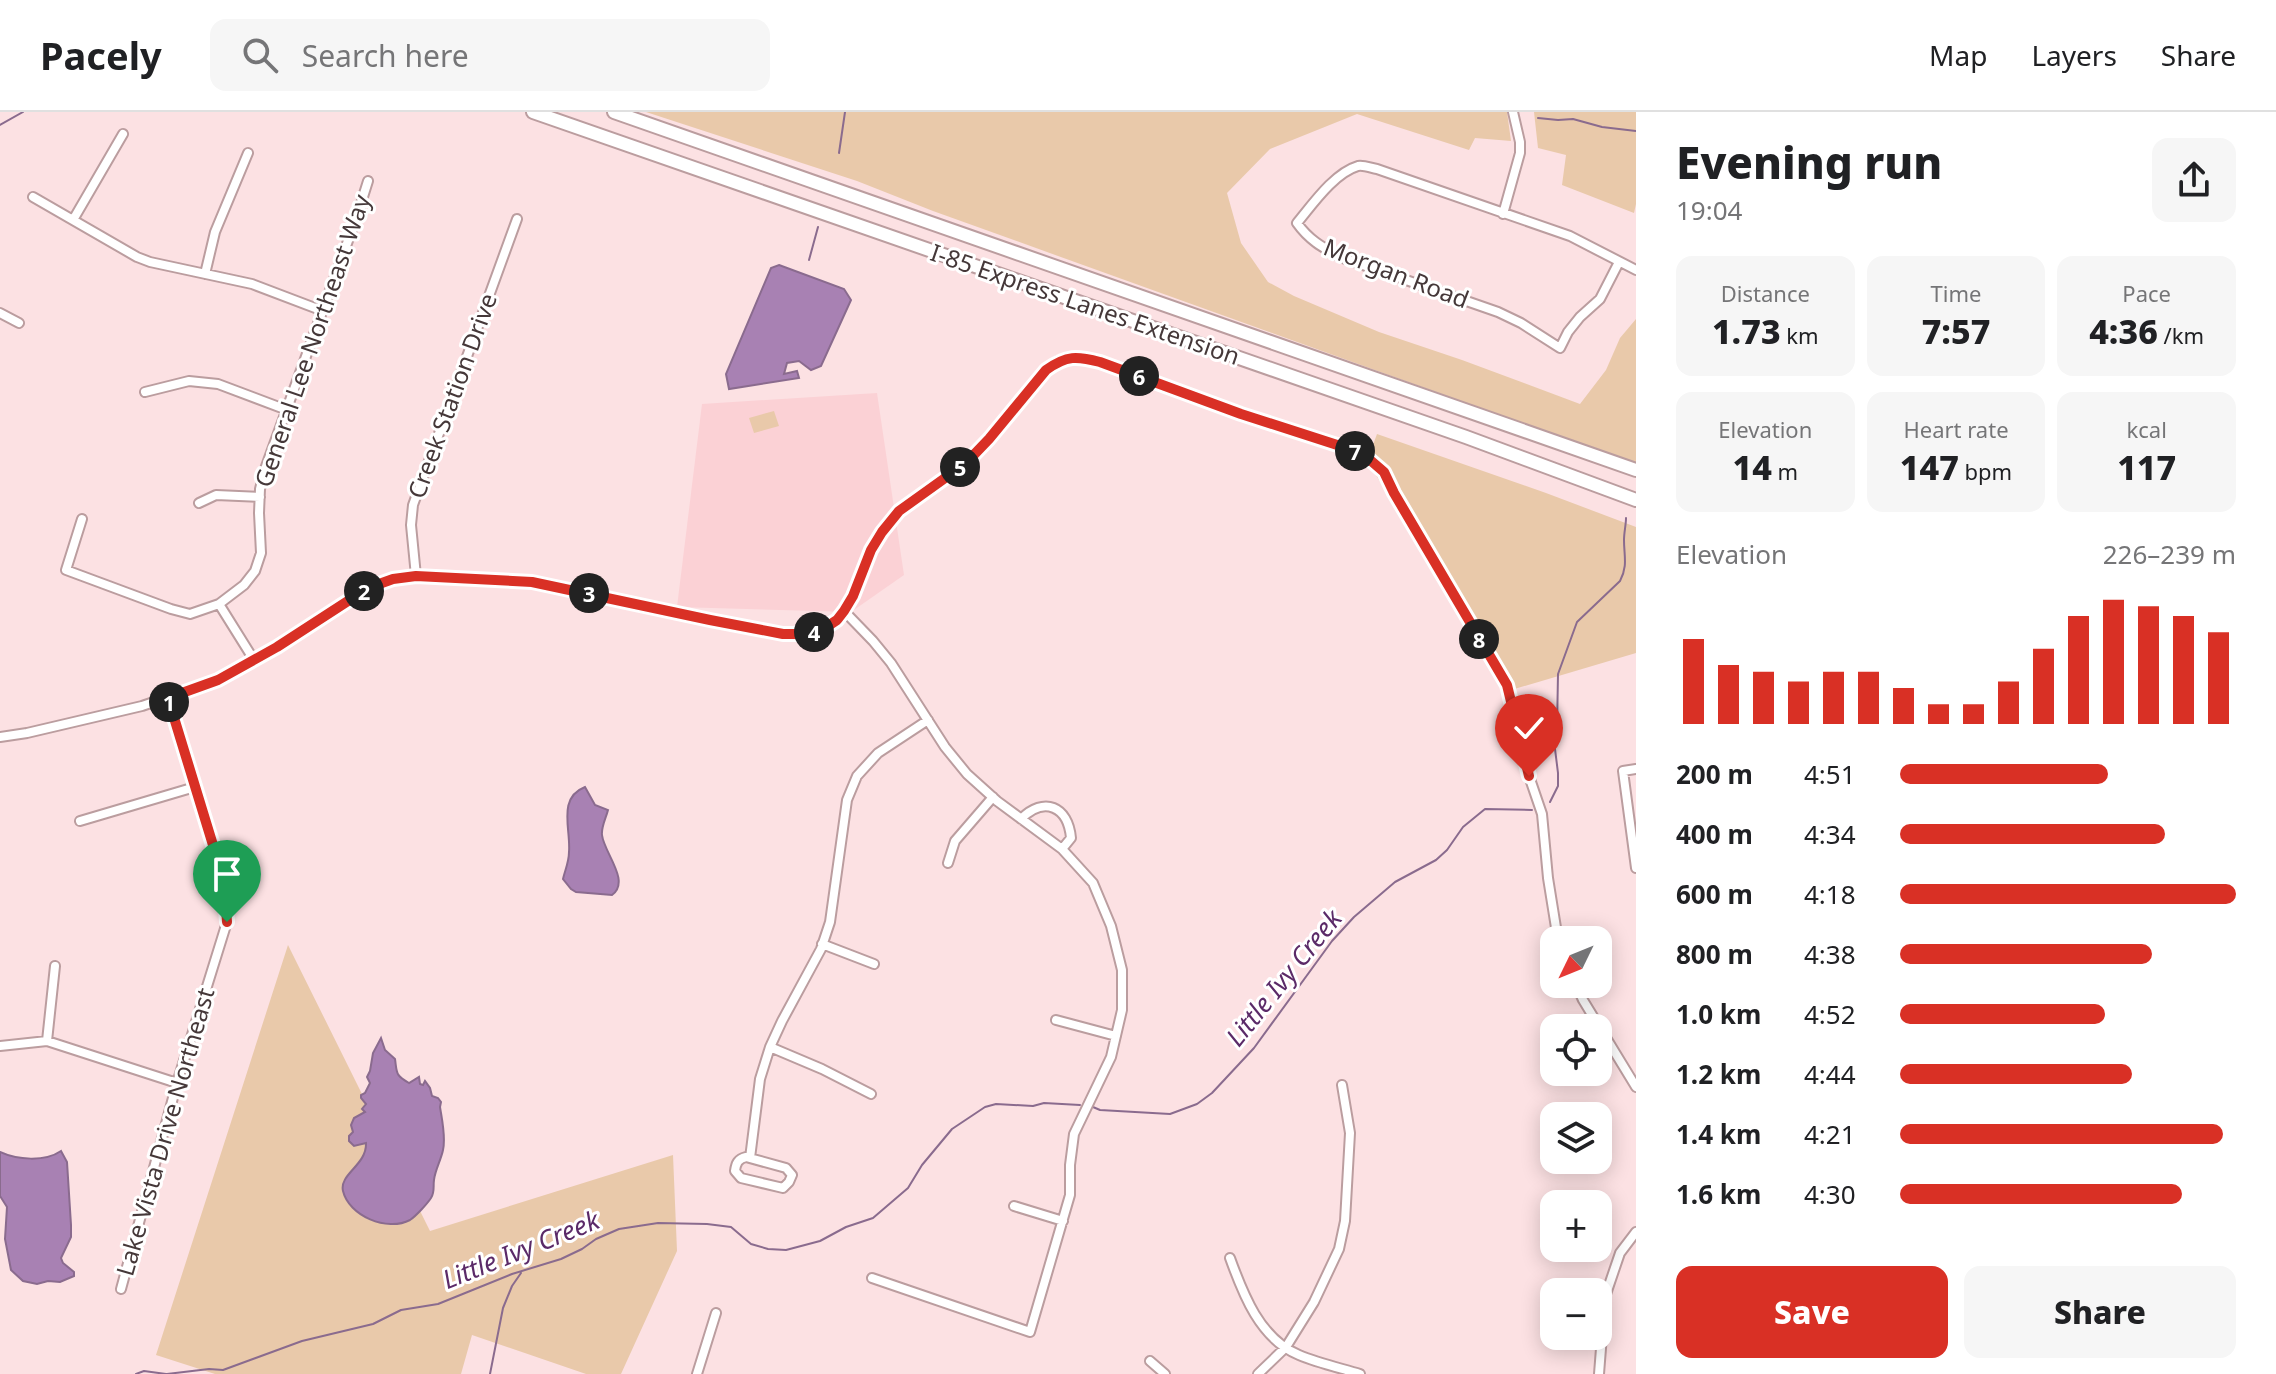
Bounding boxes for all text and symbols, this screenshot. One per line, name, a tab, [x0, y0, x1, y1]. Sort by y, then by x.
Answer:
search box	[210, 19, 770, 91]
text: Pacely	[40, 29, 162, 81]
icon: search	[238, 33, 282, 77]
text: Search here	[302, 35, 469, 76]
text: Map	[1929, 36, 1987, 74]
text: Layers	[2031, 36, 2117, 74]
text: Share	[2161, 36, 2236, 74]
text: Evening run	[1676, 132, 1942, 192]
button: share	[2152, 138, 2236, 222]
street label: General Lee Northeast Way	[246, 189, 378, 491]
text: 19:04	[1676, 192, 1742, 228]
street label: Morgan Road	[1319, 230, 1474, 315]
street label: I-85 Express Lanes Extension	[927, 235, 1244, 372]
text: Distance	[1721, 278, 1810, 308]
text: Time	[1931, 278, 1981, 308]
text: Pace	[2122, 278, 2171, 308]
street label: Creek Station Drive	[399, 288, 504, 503]
text: 1.73	[1712, 308, 1781, 354]
text: 7:57	[1922, 308, 1990, 354]
text: 4:36	[2089, 308, 2158, 354]
text: km	[1781, 320, 1819, 350]
text: /km	[2158, 320, 2204, 350]
pin: 6	[1119, 356, 1159, 396]
text: 6	[1133, 361, 1145, 391]
text: Elevation	[1718, 414, 1812, 444]
text: Heart rate	[1903, 414, 2009, 444]
text: kcal	[2127, 414, 2167, 444]
pin: 7	[1335, 431, 1375, 471]
text: 7	[1349, 436, 1361, 466]
text: 14	[1733, 444, 1772, 490]
text: 147	[1900, 444, 1959, 490]
text: 117	[2117, 444, 2176, 490]
pin: 5	[940, 447, 980, 487]
text: 5	[954, 452, 966, 482]
text: m	[1772, 456, 1798, 486]
text: bpm	[1959, 456, 2012, 486]
text: Elevation	[1676, 536, 1787, 572]
text: 226–239 m	[2103, 536, 2236, 572]
pin: 2	[344, 571, 384, 611]
pin: 3	[569, 573, 609, 613]
text: 2	[358, 576, 370, 606]
text: 3	[583, 578, 595, 608]
pin: 4	[794, 612, 834, 652]
text: 4	[808, 617, 820, 647]
pin: 8	[1459, 619, 1499, 659]
text: 8	[1473, 624, 1485, 654]
pin: 1	[149, 682, 189, 722]
text: 1	[163, 687, 175, 717]
pin	[1495, 694, 1563, 776]
icon: check	[1507, 706, 1551, 750]
text: 200 m	[1676, 756, 1753, 792]
text: 4:51	[1804, 756, 1856, 792]
text: 400 m	[1676, 816, 1753, 852]
text: 4:34	[1804, 816, 1856, 852]
pin	[193, 840, 261, 922]
icon: arrive	[205, 852, 249, 896]
text: 600 m	[1676, 876, 1753, 912]
text: 4:18	[1804, 876, 1856, 912]
water label: Little Ivy Creek	[1217, 901, 1350, 1053]
north arrow	[1540, 926, 1612, 998]
map controls	[1540, 926, 1612, 1350]
text: 800 m	[1676, 936, 1753, 972]
text: 4:38	[1804, 936, 1856, 972]
street label: Lake Vista Drive Northeast	[108, 983, 222, 1279]
text: 1.0 km	[1676, 996, 1761, 1032]
text: 4:52	[1804, 996, 1856, 1032]
button: locate	[1540, 1014, 1612, 1086]
text: 1.2 km	[1676, 1056, 1761, 1092]
text: 4:44	[1804, 1056, 1856, 1092]
button: layers	[1540, 1102, 1612, 1174]
text: 1.4 km	[1676, 1116, 1761, 1152]
text: 4:21	[1804, 1116, 1856, 1152]
text: 1.6 km	[1676, 1176, 1761, 1212]
text: 4:30	[1804, 1176, 1856, 1212]
button: +	[1540, 1190, 1612, 1262]
water label: Little Ivy Creek	[437, 1201, 605, 1297]
button: Save	[1676, 1266, 1948, 1358]
button: Share	[1964, 1266, 2236, 1358]
button: −	[1540, 1278, 1612, 1350]

